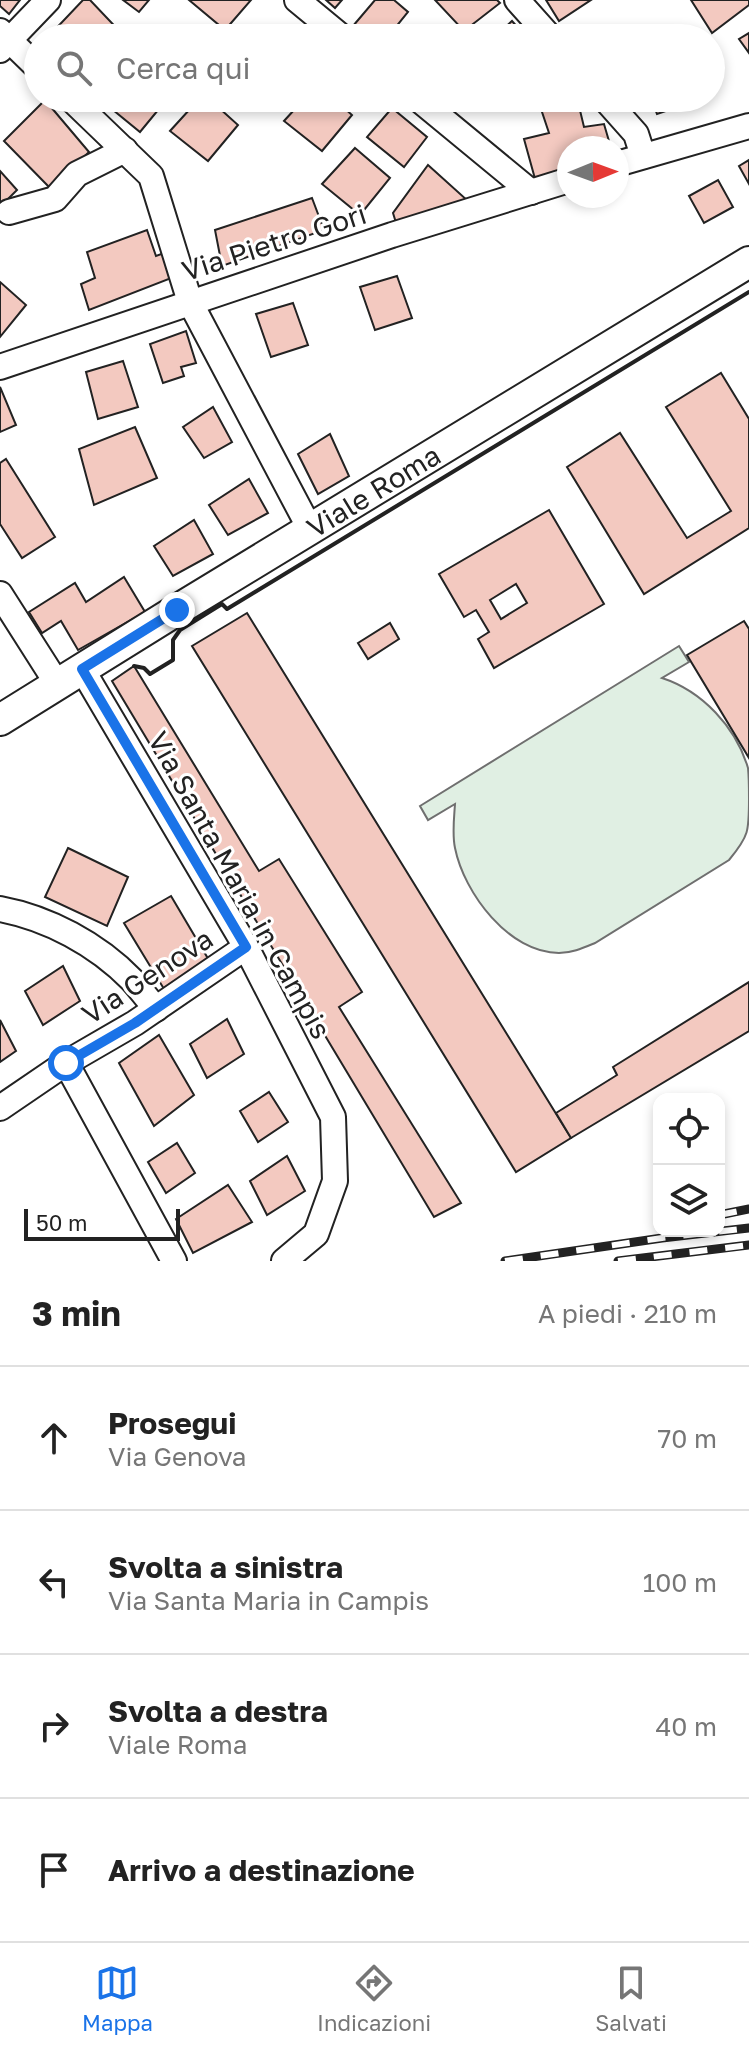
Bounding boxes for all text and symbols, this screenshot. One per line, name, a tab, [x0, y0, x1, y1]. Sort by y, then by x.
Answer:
search box	[24, 24, 725, 112]
icon: search	[52, 46, 96, 90]
text: Cerca qui	[116, 50, 251, 86]
north arrow	[557, 136, 629, 208]
street label: Via Pietro Gori	[178, 197, 370, 287]
street label: Viale Roma	[300, 438, 446, 544]
route end	[159, 592, 195, 628]
street label: Via Santa Maria in Campis	[142, 726, 338, 1044]
street label: Via Genova	[75, 922, 219, 1030]
route start	[48, 1045, 84, 1081]
map controls	[653, 1093, 725, 1237]
button: locate	[653, 1093, 725, 1165]
button: layers	[653, 1165, 725, 1237]
scale bar	[24, 1205, 180, 1241]
text: 50 m	[36, 1209, 87, 1236]
text: 3 min	[32, 1293, 121, 1333]
text: A piedi · 210 m	[538, 1298, 717, 1329]
text: Prosegui	[108, 1405, 236, 1441]
icon: ahead	[32, 1416, 76, 1460]
text: 70 m	[658, 1423, 717, 1454]
text: Via Genova	[108, 1441, 247, 1472]
text: Svolta a sinistra	[108, 1549, 343, 1585]
icon: left	[32, 1560, 76, 1604]
text: 100 m	[643, 1567, 717, 1598]
text: Via Santa Maria in Campis	[108, 1585, 429, 1616]
text: Svolta a destra	[108, 1693, 328, 1729]
icon: right	[32, 1704, 76, 1748]
text: 40 m	[656, 1711, 717, 1742]
text: Viale Roma	[108, 1729, 247, 1760]
icon: arrive	[32, 1848, 76, 1892]
text: Arrivo a destinazione	[108, 1852, 415, 1888]
tab: Mappa	[82, 1961, 153, 2036]
tab: Indicazioni	[317, 1961, 431, 2036]
tab: Salvati	[595, 1961, 667, 2036]

